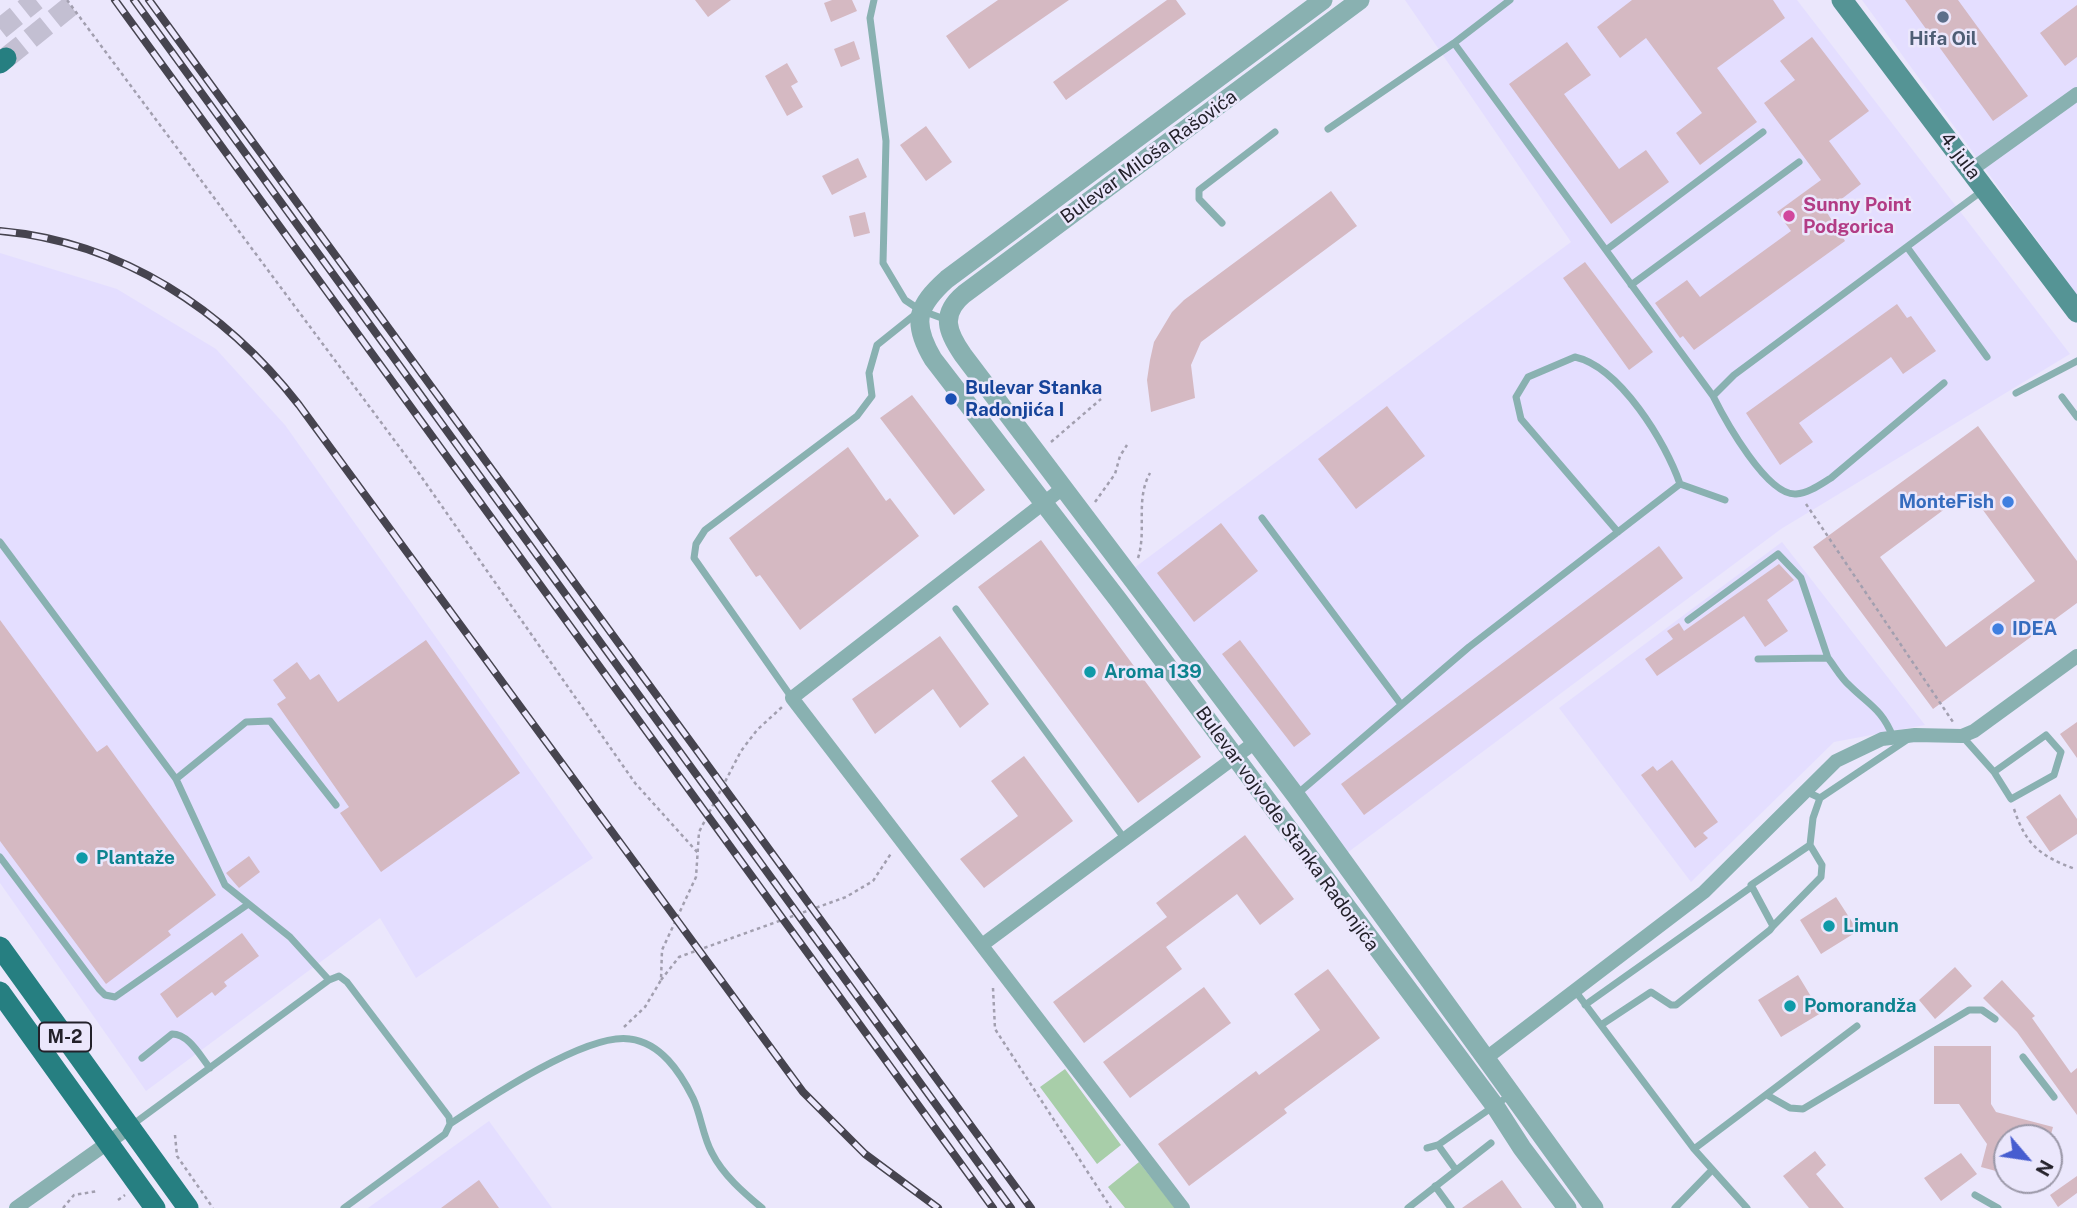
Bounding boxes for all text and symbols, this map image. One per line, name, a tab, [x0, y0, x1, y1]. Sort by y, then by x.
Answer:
marker: Hifa Oil	[1935, 9, 1951, 25]
place label: Hifa Oil	[1909, 28, 1977, 50]
street label: Bulevar Miloša Rašovića	[1056, 85, 1242, 229]
street label: 4. jula	[1935, 128, 1985, 184]
place label: Sunny Point Podgorica	[1803, 194, 1912, 238]
marker: Sunny Point Podgorica	[1781, 208, 1797, 224]
place label: Bulevar Stanka Radonjića I	[965, 377, 1102, 421]
marker: Bulevar Stanka Radonjića I	[943, 391, 959, 407]
place label: MonteFish	[1899, 491, 1994, 513]
marker: MonteFish	[2000, 494, 2016, 510]
place label: IDEA	[2012, 618, 2057, 640]
marker: IDEA	[1990, 621, 2006, 637]
place label: Aroma 139	[1104, 661, 1202, 683]
marker: Aroma 139	[1082, 664, 1098, 680]
street label: Bulevar vojvode Stanka Radonjića	[1190, 702, 1384, 956]
place label: Plantaže	[96, 847, 175, 869]
marker: Plantaže	[74, 850, 90, 866]
place label: Limun	[1843, 915, 1899, 937]
marker: Limun	[1821, 918, 1837, 934]
place label: Pomorandža	[1804, 995, 1917, 1017]
marker: Pomorandža	[1782, 998, 1798, 1014]
road number: M-2	[39, 1022, 91, 1052]
north arrow	[1993, 1124, 2063, 1194]
text: N	[2031, 1156, 2058, 1180]

